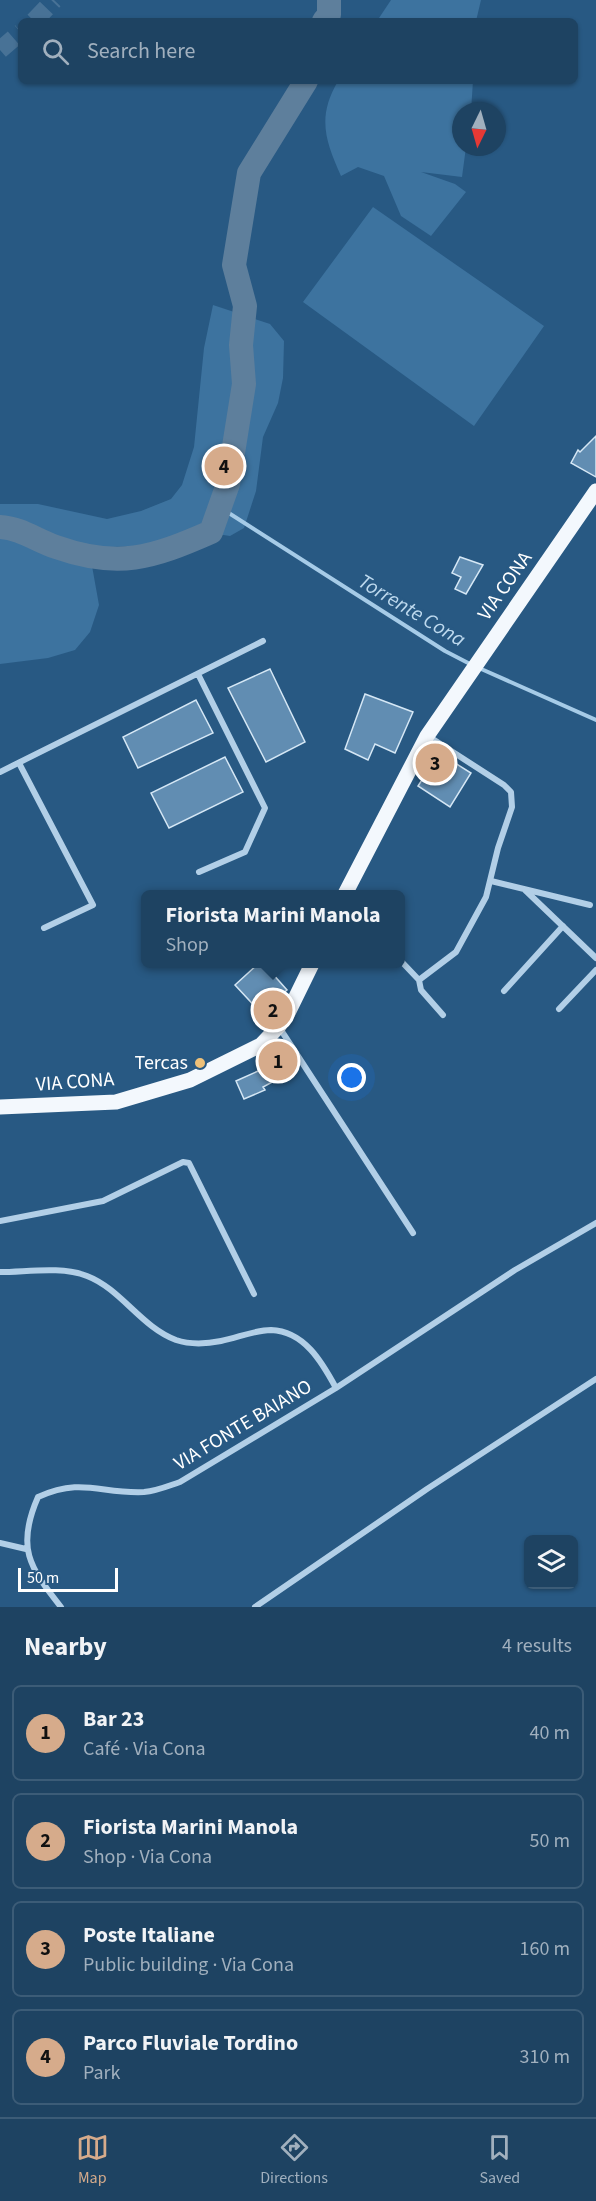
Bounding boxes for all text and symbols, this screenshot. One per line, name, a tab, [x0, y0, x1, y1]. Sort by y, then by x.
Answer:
search box	[18, 18, 578, 84]
icon: search	[39, 35, 72, 68]
text: Search here	[87, 35, 195, 67]
north arrow	[452, 102, 506, 156]
pin: 4	[204, 444, 244, 488]
street label: VIA CONA	[471, 546, 539, 626]
water label: Torrente Cona	[353, 566, 471, 654]
pin: 3	[416, 740, 454, 786]
popup	[141, 890, 405, 968]
text: Fiorista Marini Manola	[165, 899, 381, 931]
text: Shop	[165, 931, 209, 959]
pin: 2	[254, 988, 292, 1032]
pin: 1	[258, 1038, 298, 1084]
place label: Tercas	[135, 1049, 188, 1077]
marker: Tercas	[193, 1056, 207, 1070]
your location	[337, 1063, 366, 1092]
street label: VIA CONA	[35, 1065, 115, 1099]
street label: VIA FONTE BAIANO	[169, 1373, 317, 1477]
map controls	[524, 1535, 578, 1589]
button: layers	[524, 1535, 578, 1589]
scale bar	[18, 1565, 118, 1592]
text: 50 m	[27, 1567, 59, 1589]
text: Nearby	[24, 1628, 107, 1665]
text: 4 results	[502, 1632, 572, 1660]
text: Bar 23	[83, 1703, 144, 1735]
text: 1	[40, 1719, 51, 1747]
text: 40 m	[530, 1719, 570, 1747]
text: Café · Via Cona	[83, 1735, 206, 1763]
text: Fiorista Marini Manola	[83, 1811, 298, 1843]
text: 2	[40, 1827, 51, 1855]
text: 50 m	[530, 1827, 570, 1855]
text: Shop · Via Cona	[83, 1843, 212, 1871]
text: Poste Italiane	[83, 1919, 215, 1951]
text: 3	[40, 1935, 51, 1963]
text: 160 m	[520, 1935, 570, 1963]
text: Public building · Via Cona	[83, 1951, 294, 1979]
text: Parco Fluviale Tordino	[83, 2027, 298, 2059]
text: 4	[40, 2043, 51, 2071]
text: 310 m	[520, 2043, 570, 2071]
text: Park	[83, 2059, 120, 2087]
tab: Map	[76, 2131, 109, 2189]
tab: Directions	[260, 2131, 328, 2189]
tab: Saved	[479, 2131, 520, 2189]

